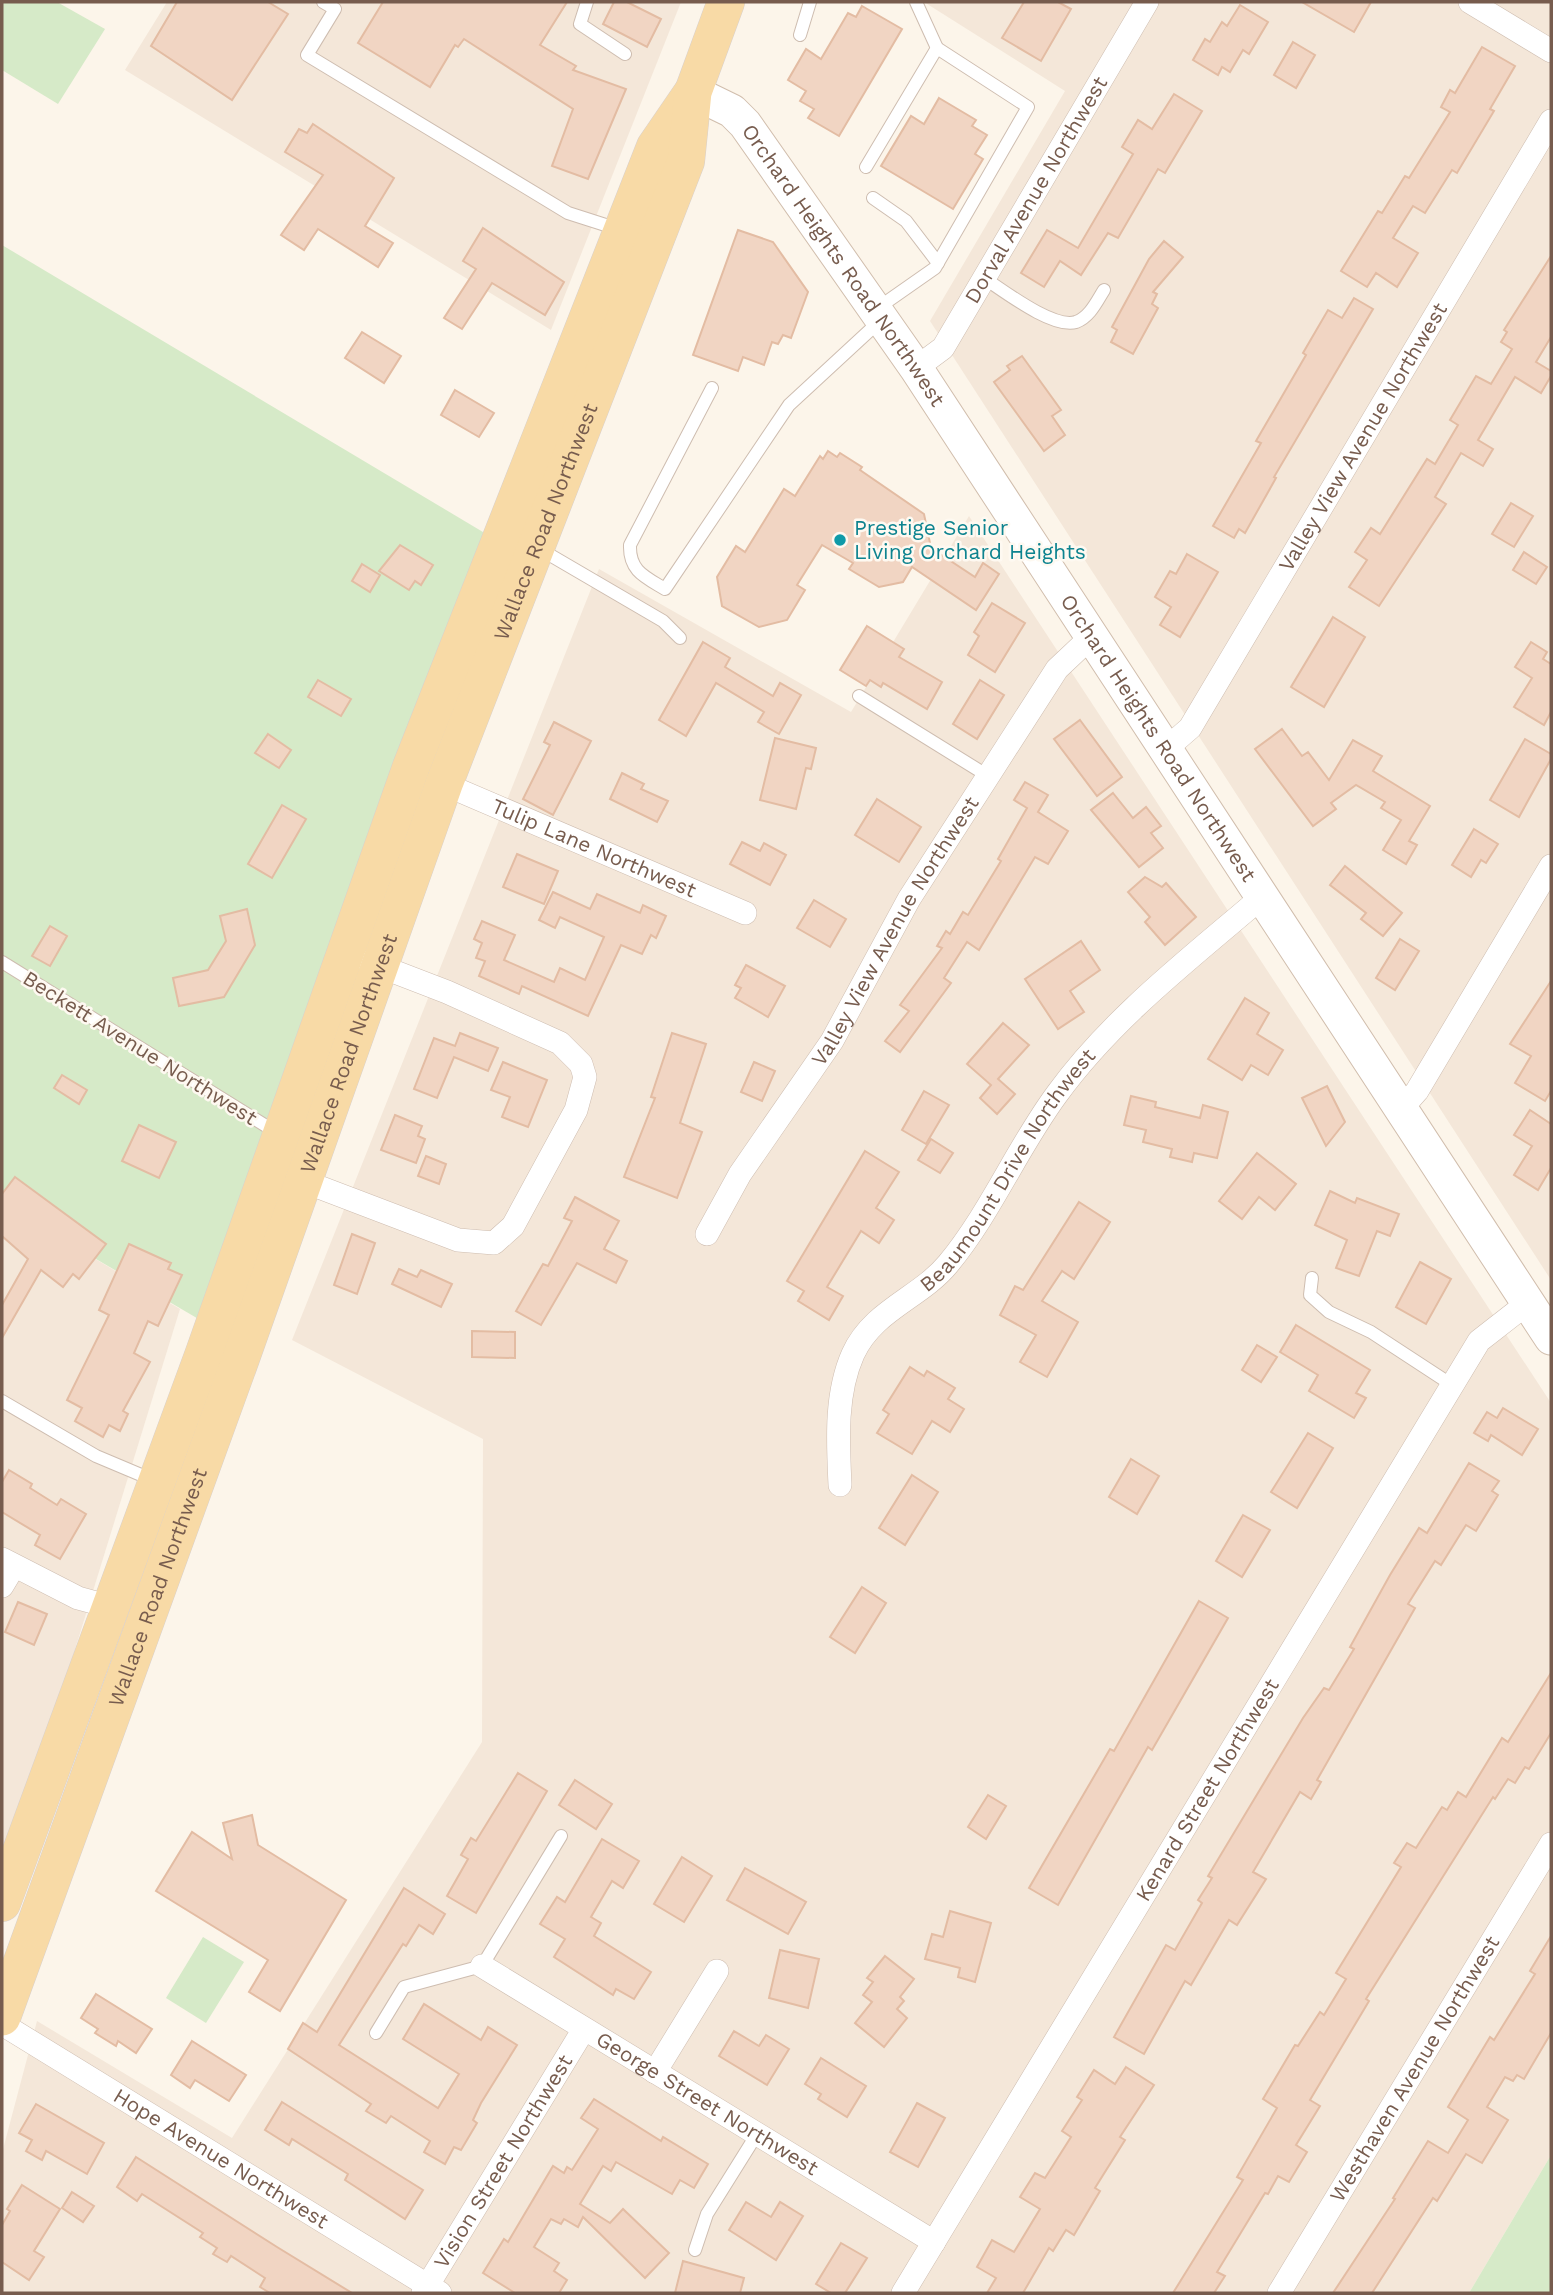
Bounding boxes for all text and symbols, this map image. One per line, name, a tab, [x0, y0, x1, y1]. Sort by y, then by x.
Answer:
street label: Dorval Avenue Northwest	[959, 72, 1112, 308]
street label: Orchard Heights Road Northwest	[737, 119, 951, 411]
street label: Valley View Avenue Northwest	[1273, 298, 1452, 576]
street label: Wallace Road Northwest	[488, 399, 603, 644]
place label: Prestige Senior Living Orchard Heights	[854, 515, 1086, 564]
marker: Prestige Senior Living Orchard Heights	[832, 532, 848, 548]
street label: Orchard Heights Road Northwest	[1056, 589, 1262, 886]
street label: Valley View Avenue Northwest	[806, 791, 984, 1070]
street label: Tulip Lane Northwest	[488, 793, 700, 903]
street label: Wallace Road Northwest	[294, 930, 402, 1176]
street label: Beckett Avenue Northwest	[18, 965, 262, 1130]
street label: Beaumount Drive Northwest	[914, 1043, 1100, 1297]
street label: Wallace Road Northwest	[103, 1464, 212, 1710]
street label: Kenard Street Northwest	[1130, 1674, 1284, 1905]
street label: Westhaven Avenue Northwest	[1324, 1931, 1505, 2206]
street label: George Street Northwest	[592, 2026, 823, 2181]
street label: Vision Street Northwest	[428, 2050, 578, 2273]
street label: Hope Avenue Northwest	[109, 2083, 333, 2234]

